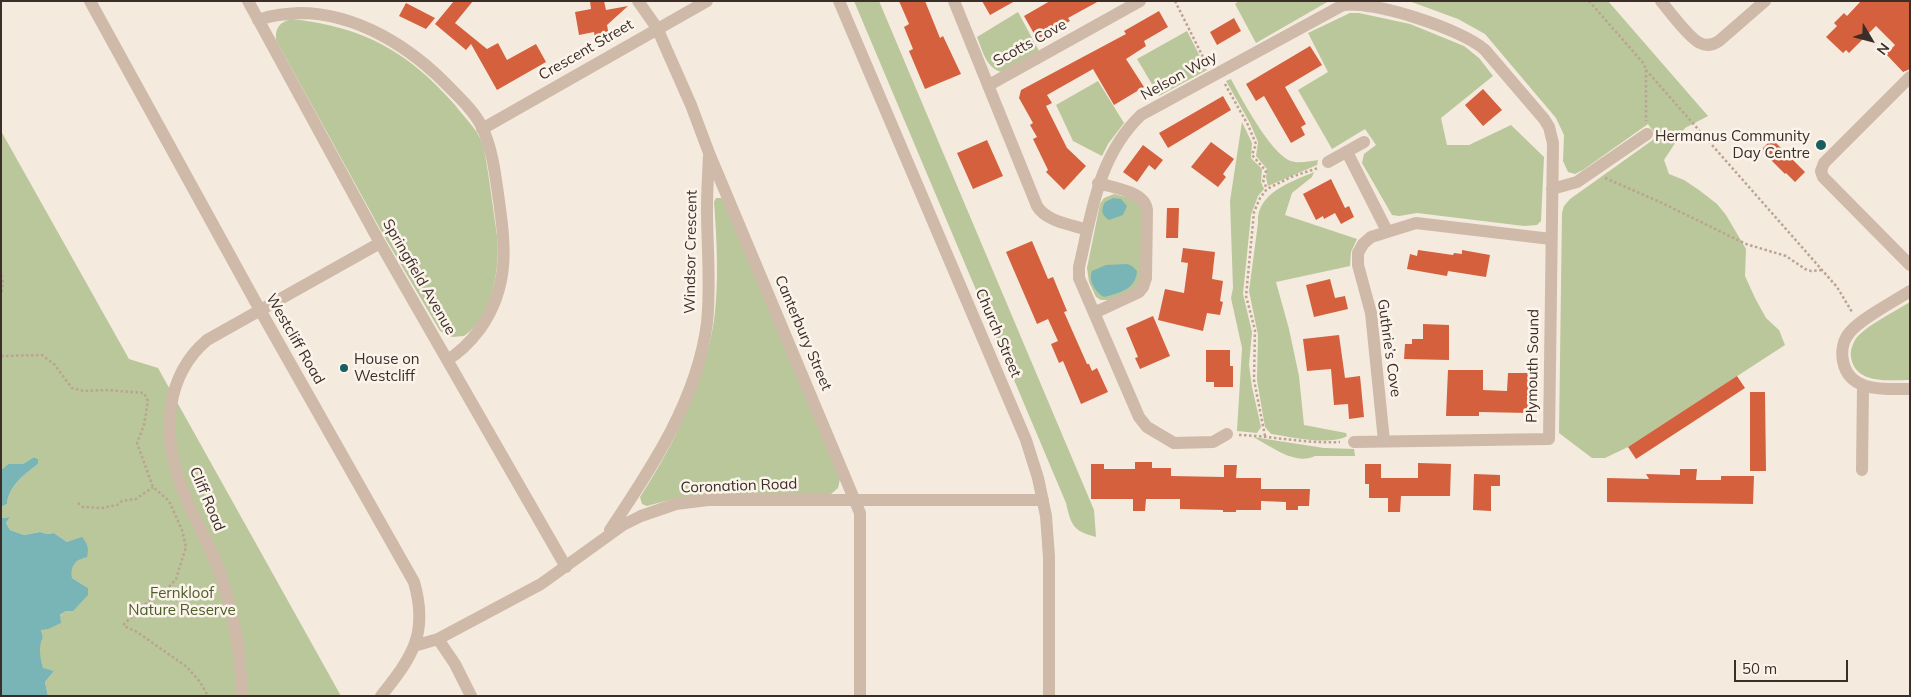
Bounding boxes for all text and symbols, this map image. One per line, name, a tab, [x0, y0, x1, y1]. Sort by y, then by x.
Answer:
north arrow	[1846, 15, 1896, 65]
street label: Crescent Street	[536, 16, 636, 84]
street label: Scotts Cove	[990, 16, 1070, 70]
text: N	[1873, 39, 1893, 59]
street label: Nelson Way	[1138, 48, 1220, 104]
place label: Hermanus Community Day Centre	[1655, 127, 1810, 162]
marker: Hermanus Community Day Centre	[1814, 138, 1828, 152]
street label: Windsor Crescent	[681, 190, 701, 314]
street label: Springfield Avenue	[379, 216, 459, 338]
street label: Canterbury Street	[771, 273, 835, 393]
street label: Church Street	[971, 286, 1025, 380]
street label: Westcliff Road	[262, 290, 328, 388]
street label: Guthrie’s Cove	[1373, 298, 1405, 398]
street label: Plymouth Sound	[1523, 309, 1543, 423]
place label: House on Westcliff	[354, 350, 420, 385]
marker: House on Westcliff	[338, 362, 350, 374]
street label: Cliff Road	[185, 464, 229, 534]
street label: Coronation Road	[680, 475, 798, 497]
park label: Fernkloof Nature Reserve	[128, 584, 236, 619]
scale bar	[1736, 650, 1850, 682]
text: 50 m	[1742, 659, 1777, 678]

